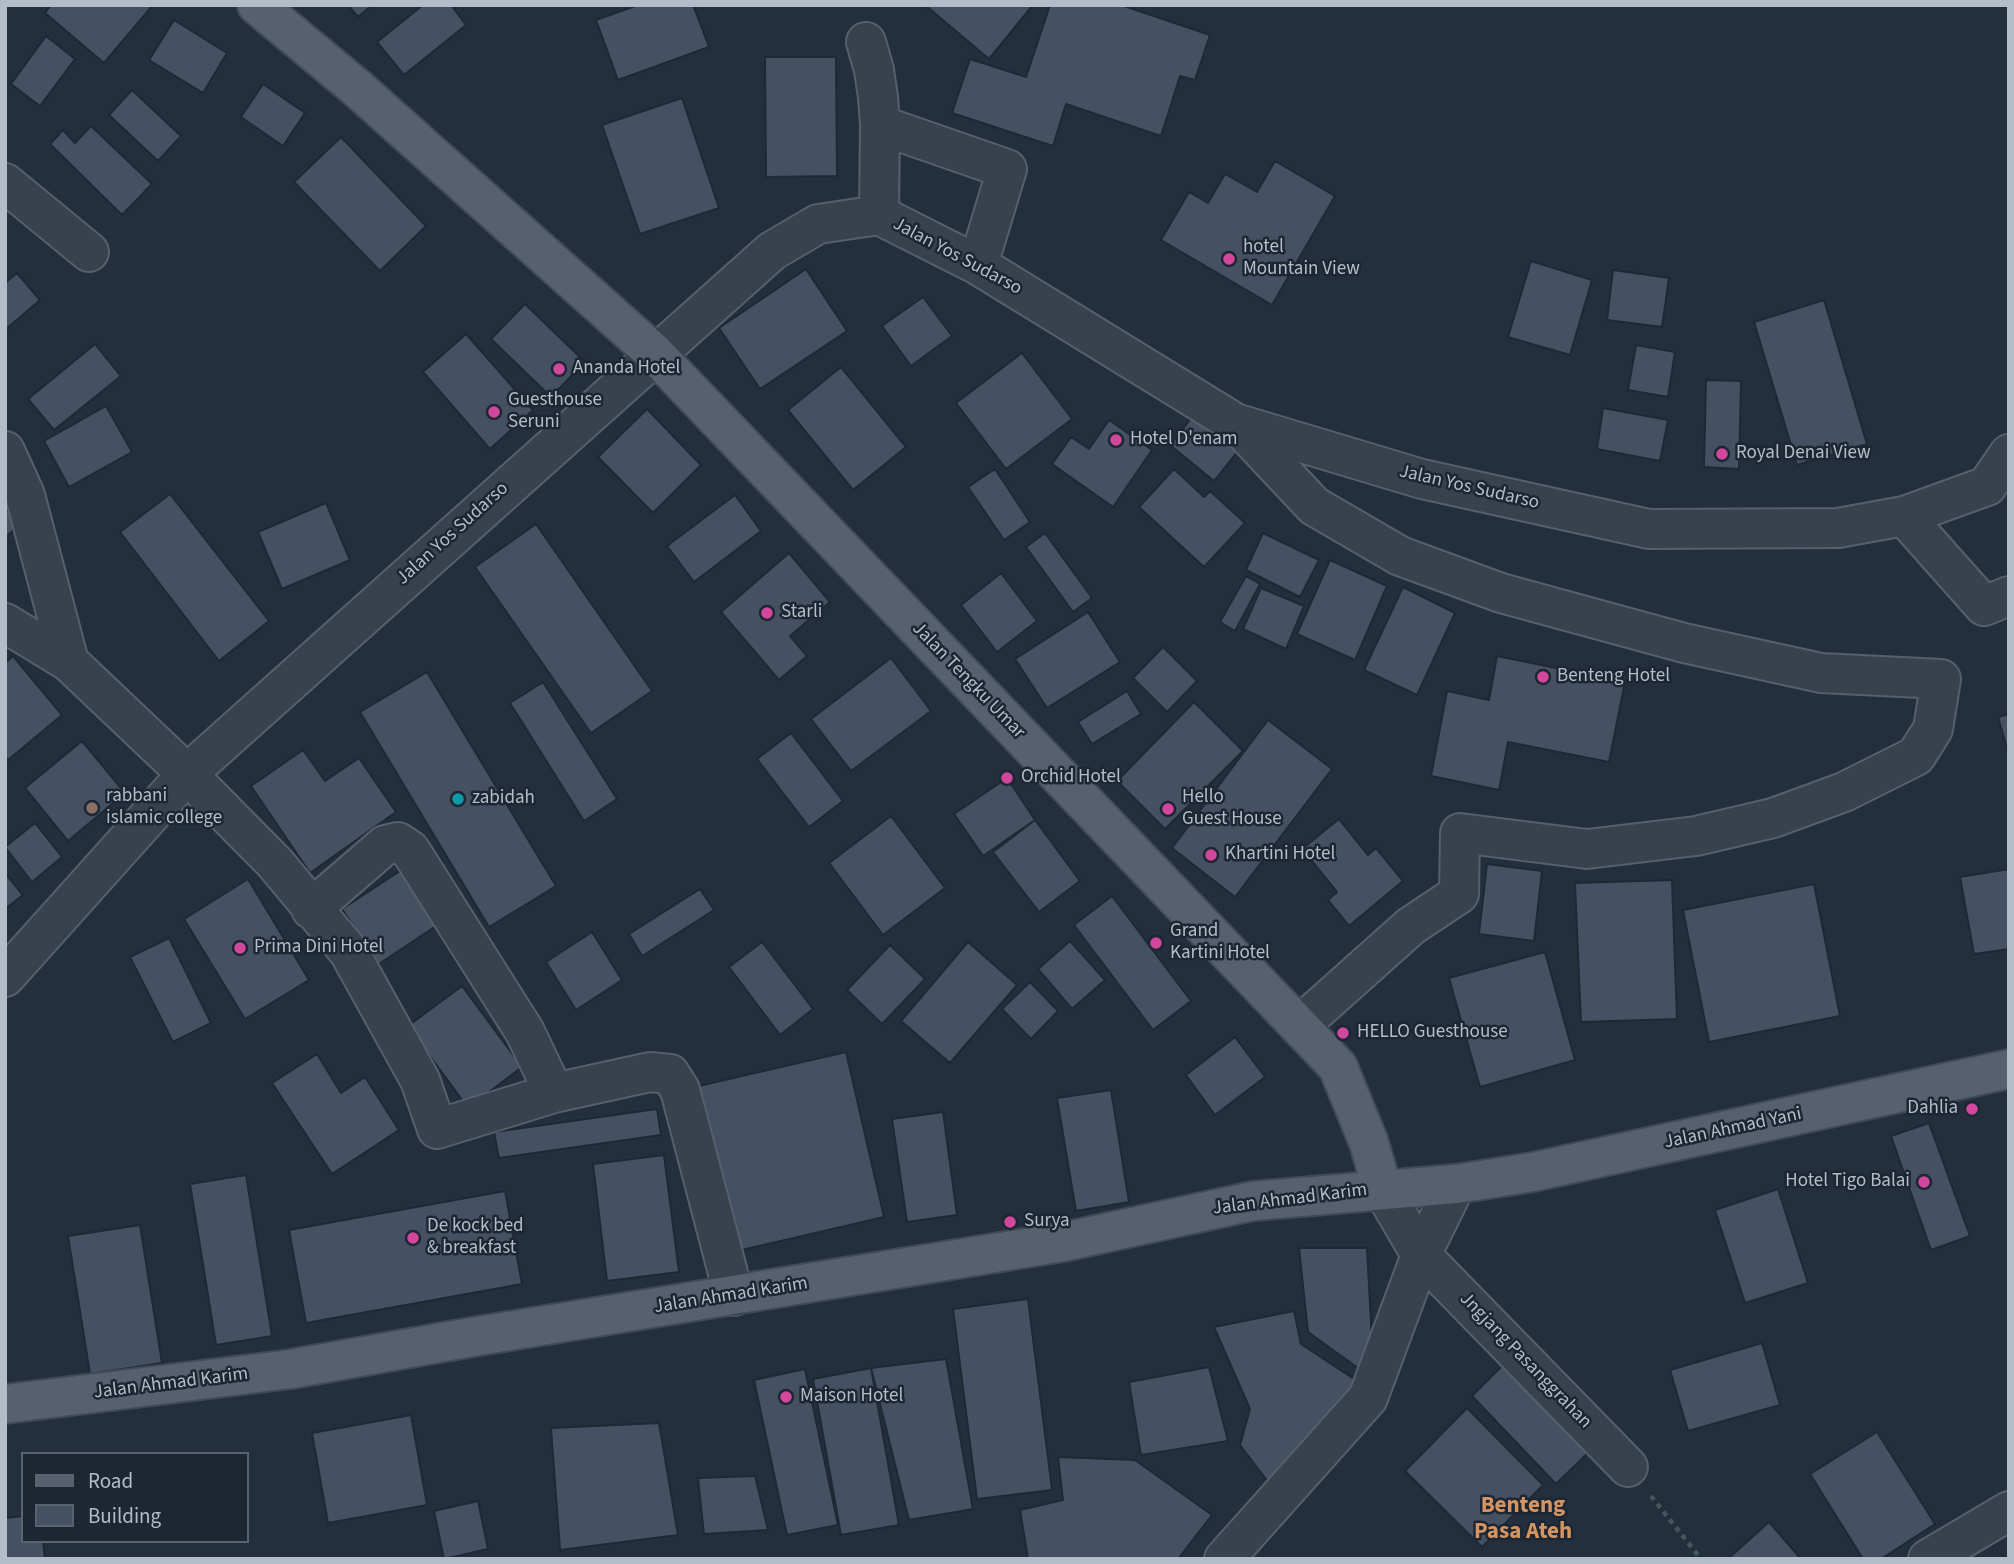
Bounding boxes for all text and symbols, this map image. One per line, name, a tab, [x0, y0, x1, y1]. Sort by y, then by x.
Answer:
street label: Jalan Yos Sudarso	[889, 213, 1025, 301]
place label: hotel Mountain View	[1243, 237, 1360, 281]
marker: hotel Mountain View	[1221, 251, 1237, 267]
place label: Ananda Hotel	[573, 358, 680, 380]
marker: Ananda Hotel	[551, 361, 567, 377]
place label: Guesthouse Seruni	[508, 390, 602, 434]
marker: Guesthouse Seruni	[486, 404, 502, 420]
place label: Hotel D'enam	[1130, 429, 1238, 451]
marker: Hotel D'enam	[1108, 432, 1124, 448]
place label: Royal Denai View	[1736, 443, 1871, 465]
marker: Royal Denai View	[1714, 446, 1730, 462]
street label: Jalan Yos Sudarso	[1397, 461, 1541, 515]
street label: Jalan Yos Sudarso	[392, 478, 514, 590]
place label: Starli	[781, 602, 822, 624]
marker: Starli	[759, 605, 775, 621]
street label: Jalan Tengku Umar	[907, 618, 1029, 744]
place label: Benteng Hotel	[1557, 666, 1670, 688]
marker: Benteng Hotel	[1535, 669, 1551, 685]
place label: Orchid Hotel	[1021, 767, 1121, 789]
marker: Orchid Hotel	[999, 770, 1015, 786]
place label: rabbani islamic college	[106, 786, 222, 830]
place label: Hello Guest House	[1182, 787, 1282, 831]
place label: zabidah	[472, 788, 535, 810]
marker: zabidah	[450, 791, 466, 807]
marker: rabbani islamic college	[84, 800, 100, 816]
marker: Hello Guest House	[1160, 801, 1176, 817]
place label: Khartini Hotel	[1225, 844, 1335, 866]
marker: Khartini Hotel	[1203, 847, 1219, 863]
place label: Grand Kartini Hotel	[1170, 921, 1270, 965]
marker: Grand Kartini Hotel	[1148, 935, 1164, 951]
place label: Prima Dini Hotel	[254, 937, 383, 959]
marker: Prima Dini Hotel	[232, 940, 248, 956]
place label: HELLO Guesthouse	[1357, 1022, 1508, 1044]
marker: HELLO Guesthouse	[1335, 1025, 1351, 1041]
place label: Dahlia	[1907, 1098, 1958, 1120]
marker: Dahlia	[1964, 1101, 1980, 1117]
street label: Jalan Ahmad Yani	[1662, 1103, 1804, 1155]
place label: Hotel Tigo Balai	[1785, 1171, 1910, 1193]
marker: Hotel Tigo Balai	[1916, 1174, 1932, 1190]
street label: Jalan Ahmad Karim	[1212, 1179, 1368, 1221]
place label: Surya	[1024, 1211, 1070, 1233]
marker: Surya	[1002, 1214, 1018, 1230]
place label: De kock bed & breakfast	[427, 1216, 524, 1260]
marker: De kock bed & breakfast	[405, 1230, 421, 1246]
street label: Jalan Ahmad Karim	[653, 1273, 809, 1319]
street label: Jngjang Pasanggrahan	[1454, 1288, 1596, 1434]
street label: Jalan Ahmad Karim	[93, 1363, 249, 1405]
place label: Maison Hotel	[800, 1386, 903, 1408]
marker: Maison Hotel	[778, 1389, 794, 1405]
legend	[21, 1452, 248, 1543]
text: Road	[88, 1466, 133, 1496]
district label: Benteng Pasa Ateh	[1474, 1493, 1572, 1547]
text: Building	[88, 1501, 161, 1531]

